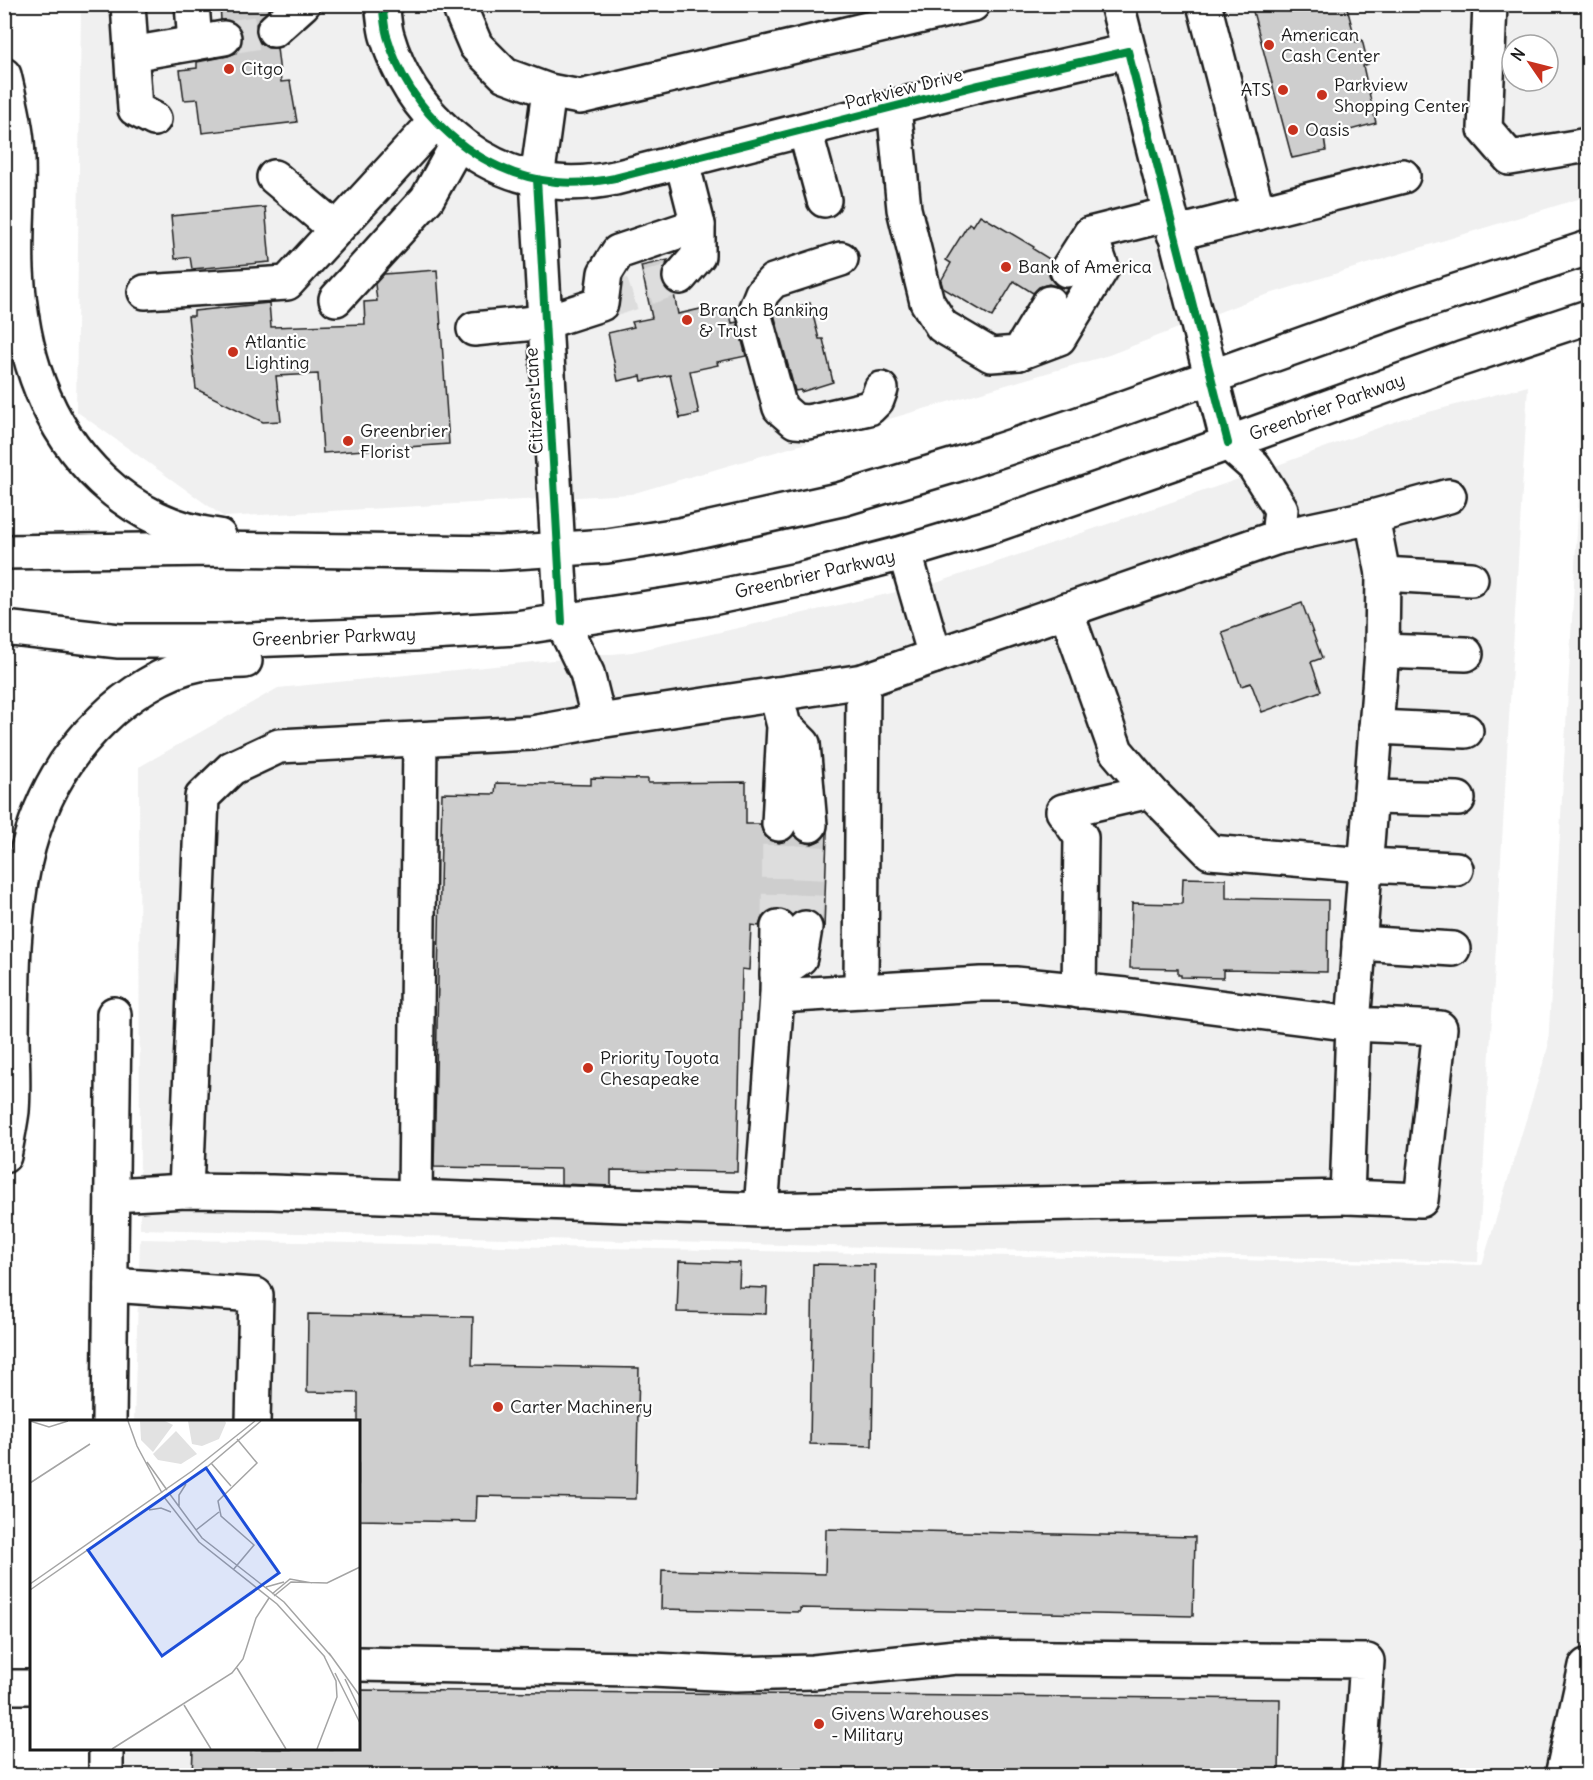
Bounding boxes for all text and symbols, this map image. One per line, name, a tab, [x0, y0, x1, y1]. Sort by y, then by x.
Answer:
place label: American Cash Center	[1281, 23, 1381, 67]
north arrow	[1500, 33, 1560, 93]
marker: American Cash Center	[1262, 38, 1276, 52]
text: N	[1506, 44, 1529, 65]
place label: Citgo	[241, 57, 283, 80]
marker: Citgo	[222, 62, 236, 76]
street label: Parkview Drive	[843, 63, 965, 114]
place label: Parkview Shopping Center	[1334, 73, 1469, 117]
place label: ATS	[1241, 78, 1271, 101]
marker: ATS	[1276, 83, 1290, 97]
marker: Parkview Shopping Center	[1315, 88, 1329, 102]
place label: Oasis	[1305, 118, 1350, 141]
marker: Oasis	[1286, 123, 1300, 137]
place label: Bank of America	[1018, 255, 1152, 278]
marker: Bank of America	[999, 260, 1013, 274]
place label: Branch Banking & Trust	[699, 298, 829, 342]
marker: Branch Banking & Trust	[680, 313, 694, 327]
place label: Atlantic Lighting	[245, 330, 310, 374]
marker: Atlantic Lighting	[226, 345, 240, 359]
street label: Citizens Lane	[519, 347, 548, 455]
street label: Greenbrier Parkway	[1246, 368, 1408, 445]
place label: Greenbrier Florist	[360, 419, 449, 463]
marker: Greenbrier Florist	[341, 434, 355, 448]
street label: Greenbrier Parkway	[732, 544, 897, 603]
street label: Greenbrier Parkway	[252, 622, 416, 651]
place label: Priority Toyota Chesapeake	[600, 1046, 719, 1090]
marker: Priority Toyota Chesapeake	[581, 1061, 595, 1075]
place label: Carter Machinery	[510, 1395, 652, 1418]
marker: Carter Machinery	[491, 1400, 505, 1414]
inset map	[30, 1420, 360, 1750]
place label: Givens Warehouses - Military	[831, 1702, 989, 1746]
marker: Givens Warehouses - Military	[812, 1717, 826, 1731]

